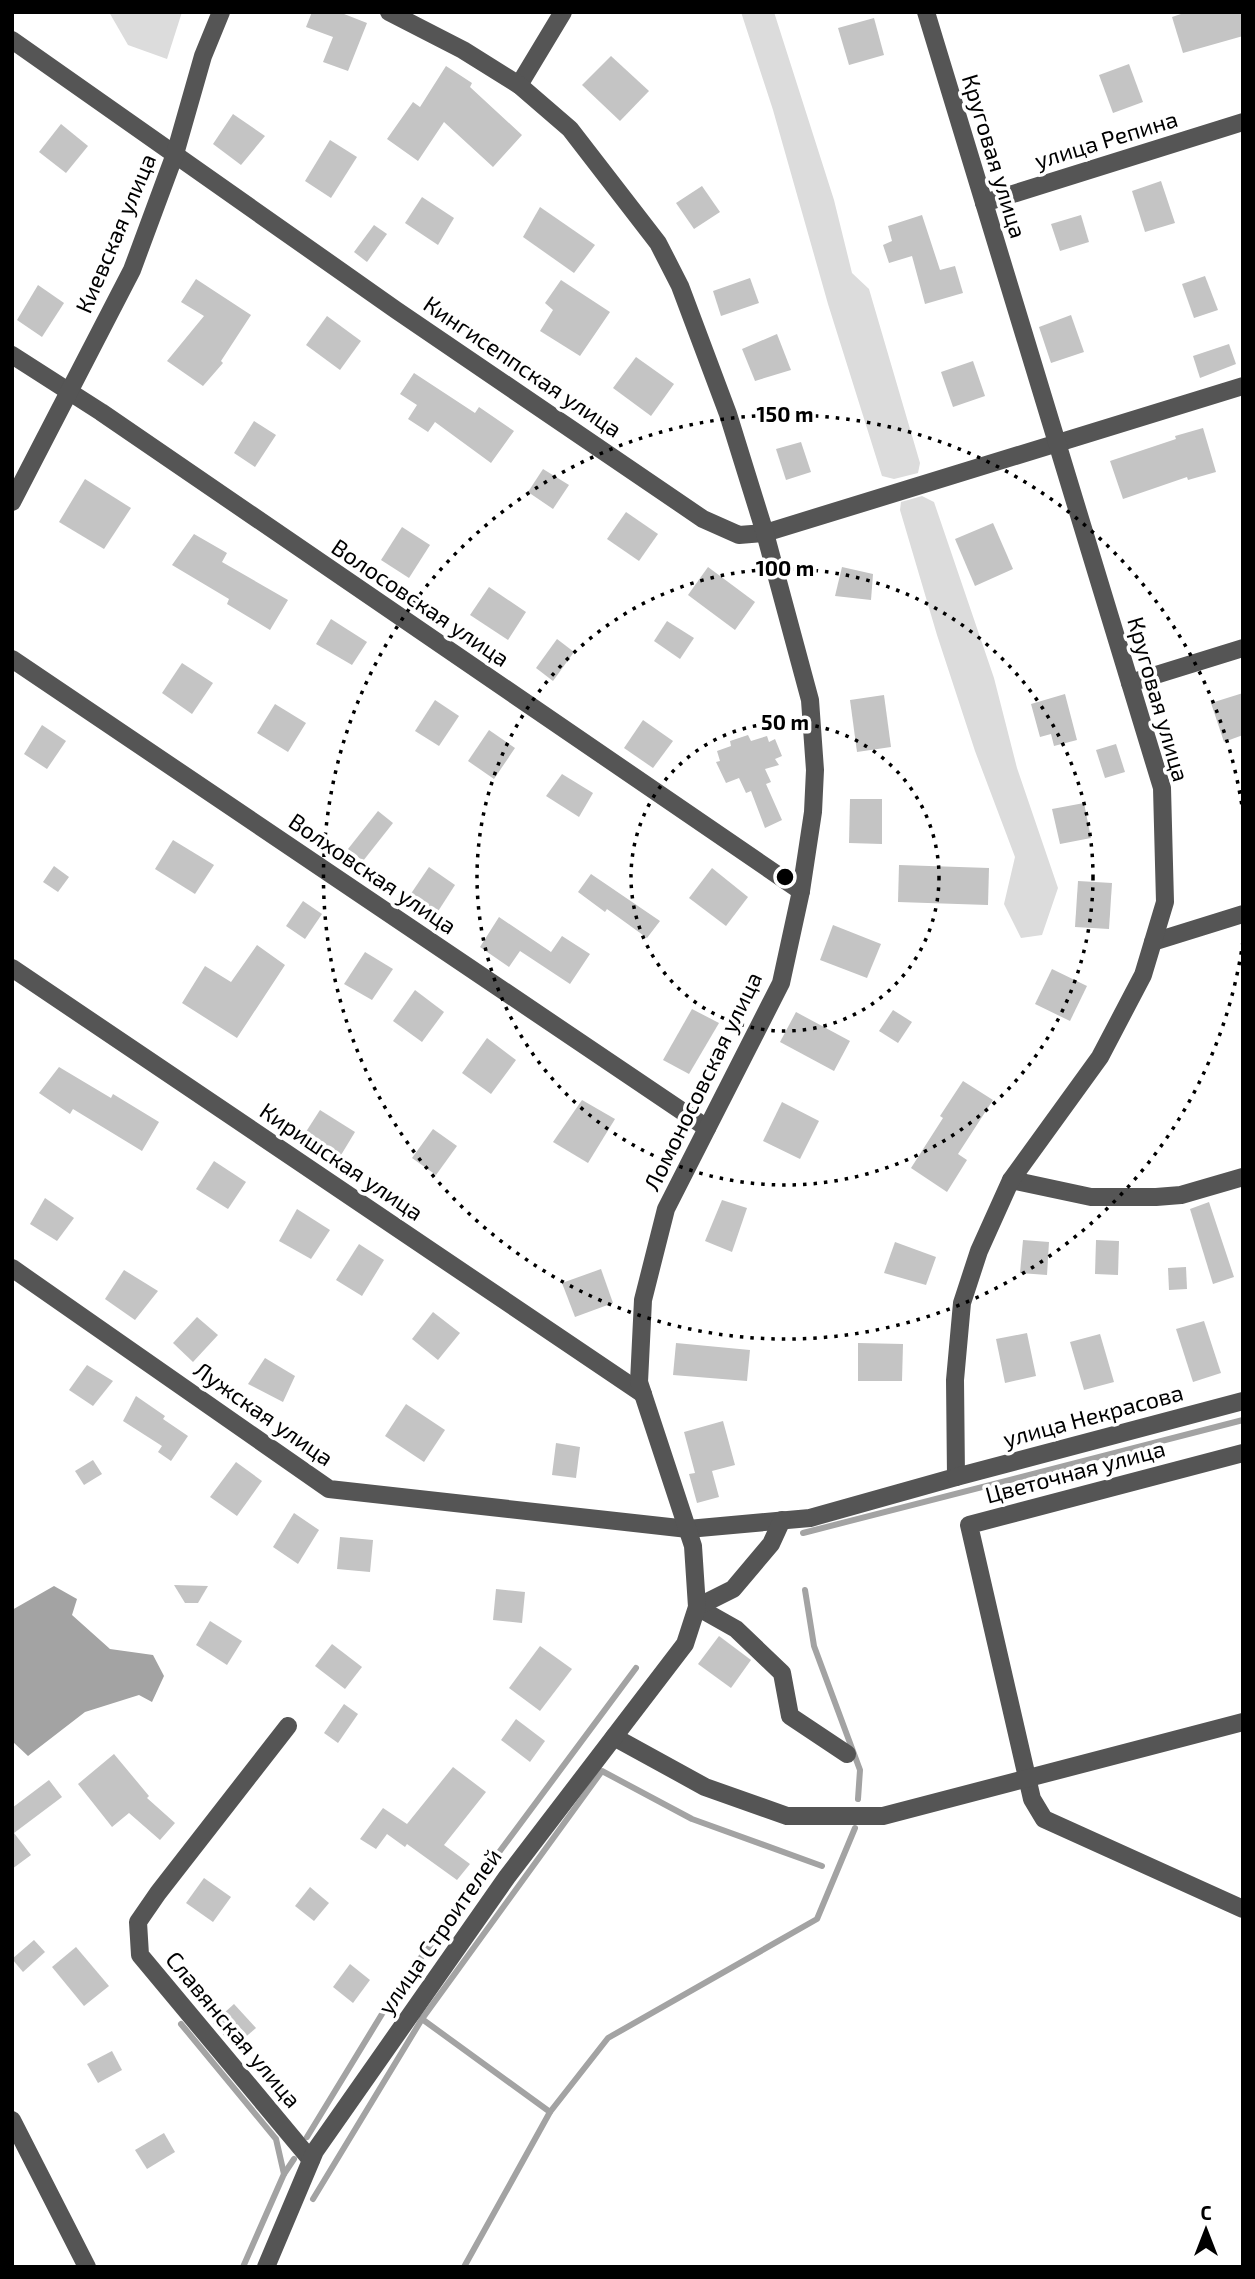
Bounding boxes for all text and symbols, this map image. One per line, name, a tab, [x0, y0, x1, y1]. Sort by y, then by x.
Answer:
street label: Круговая улица	[956, 71, 1033, 242]
street label: улица Репина	[1031, 104, 1181, 175]
street label: Киевская улица	[69, 149, 162, 317]
street label: Кингисеппская улица	[418, 289, 627, 444]
text: 150 m	[757, 401, 813, 426]
street label: Волосовская улица	[326, 532, 515, 673]
text: 100 m	[756, 555, 814, 580]
street label: Круговая улица	[1121, 613, 1196, 785]
text: 50 m	[761, 709, 809, 734]
street label: Волховская улица	[283, 807, 462, 940]
centre of rings	[773, 865, 797, 889]
street label: Ломоносовская улица	[637, 967, 768, 1195]
street label: Киришская улица	[254, 1096, 429, 1227]
street label: Лужская улица	[188, 1355, 339, 1472]
street label: улица Некрасова	[1000, 1377, 1186, 1453]
street label: Цветочная улица	[982, 1434, 1168, 1509]
street label: улица Строителей	[371, 1843, 508, 2020]
street label: Славянская улица	[160, 1945, 308, 2114]
north arrow	[1171, 2195, 1241, 2265]
text: С	[1200, 2201, 1212, 2224]

